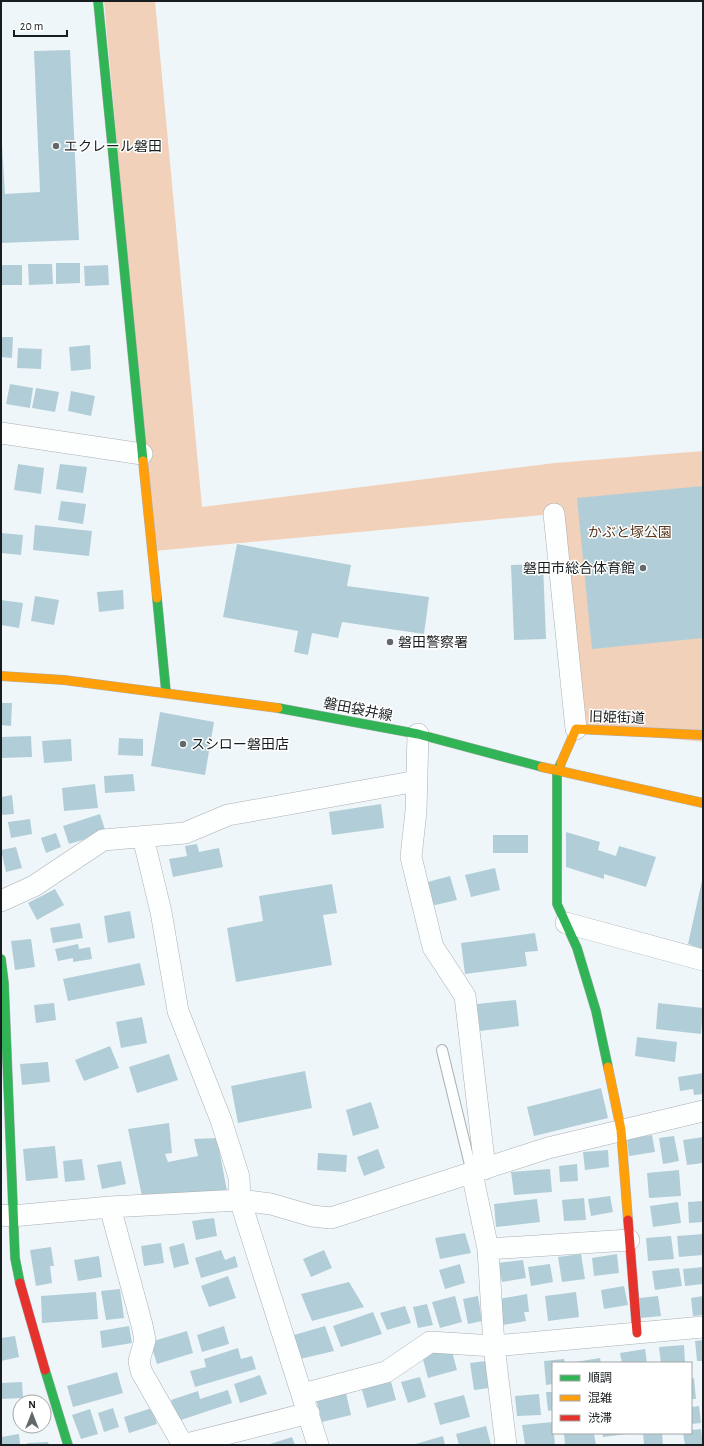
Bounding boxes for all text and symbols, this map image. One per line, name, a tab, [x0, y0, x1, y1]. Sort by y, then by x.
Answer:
scale bar	[14, 12, 67, 38]
text: 20 m	[20, 20, 43, 32]
place label: エクレール磐田	[64, 139, 162, 154]
marker: エクレール磐田	[51, 141, 61, 151]
park label: かぶと塚公園	[588, 525, 672, 540]
place label: 磐田市総合体育館	[523, 561, 635, 576]
marker: 磐田市総合体育館	[638, 563, 648, 573]
place label: 磐田警察署	[398, 635, 468, 650]
marker: 磐田警察署	[385, 637, 395, 647]
street label: 磐田袋井線	[322, 694, 394, 724]
street label: 旧姫街道	[589, 709, 645, 726]
place label: スシロー磐田店	[191, 737, 289, 752]
marker: スシロー磐田店	[178, 739, 188, 749]
legend	[552, 1362, 692, 1434]
text: 順調	[588, 1372, 612, 1384]
text: 混雑	[588, 1391, 612, 1404]
north arrow	[12, 1394, 52, 1434]
text: N	[28, 1399, 36, 1410]
text: 渋滞	[588, 1412, 612, 1424]

